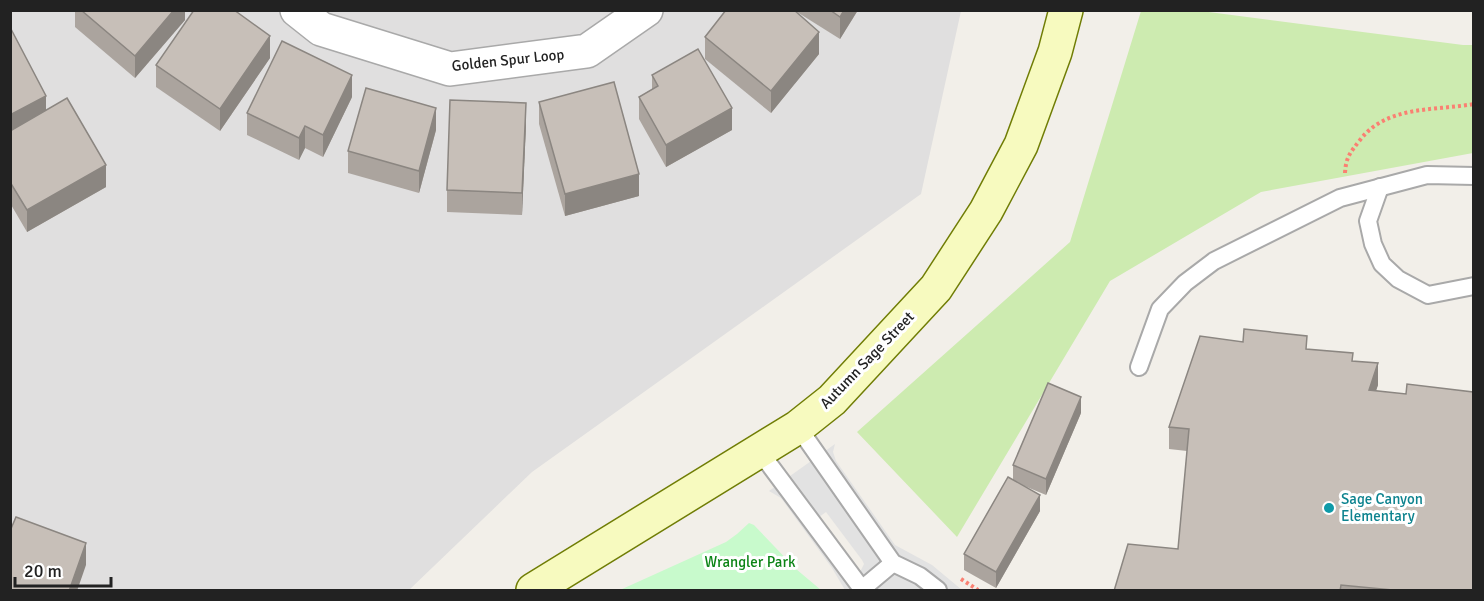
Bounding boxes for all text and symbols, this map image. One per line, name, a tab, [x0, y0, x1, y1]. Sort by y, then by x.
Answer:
street label: Golden Spur Loop	[451, 45, 565, 75]
street label: Autumn Sage Street	[816, 308, 918, 412]
place label: Sage Canyon Elementary	[1341, 490, 1423, 525]
marker: Sage Canyon Elementary	[1322, 501, 1336, 515]
scale bar	[15, 550, 111, 588]
park label: Wrangler Park	[704, 553, 796, 571]
text: 20 m	[24, 560, 62, 582]

